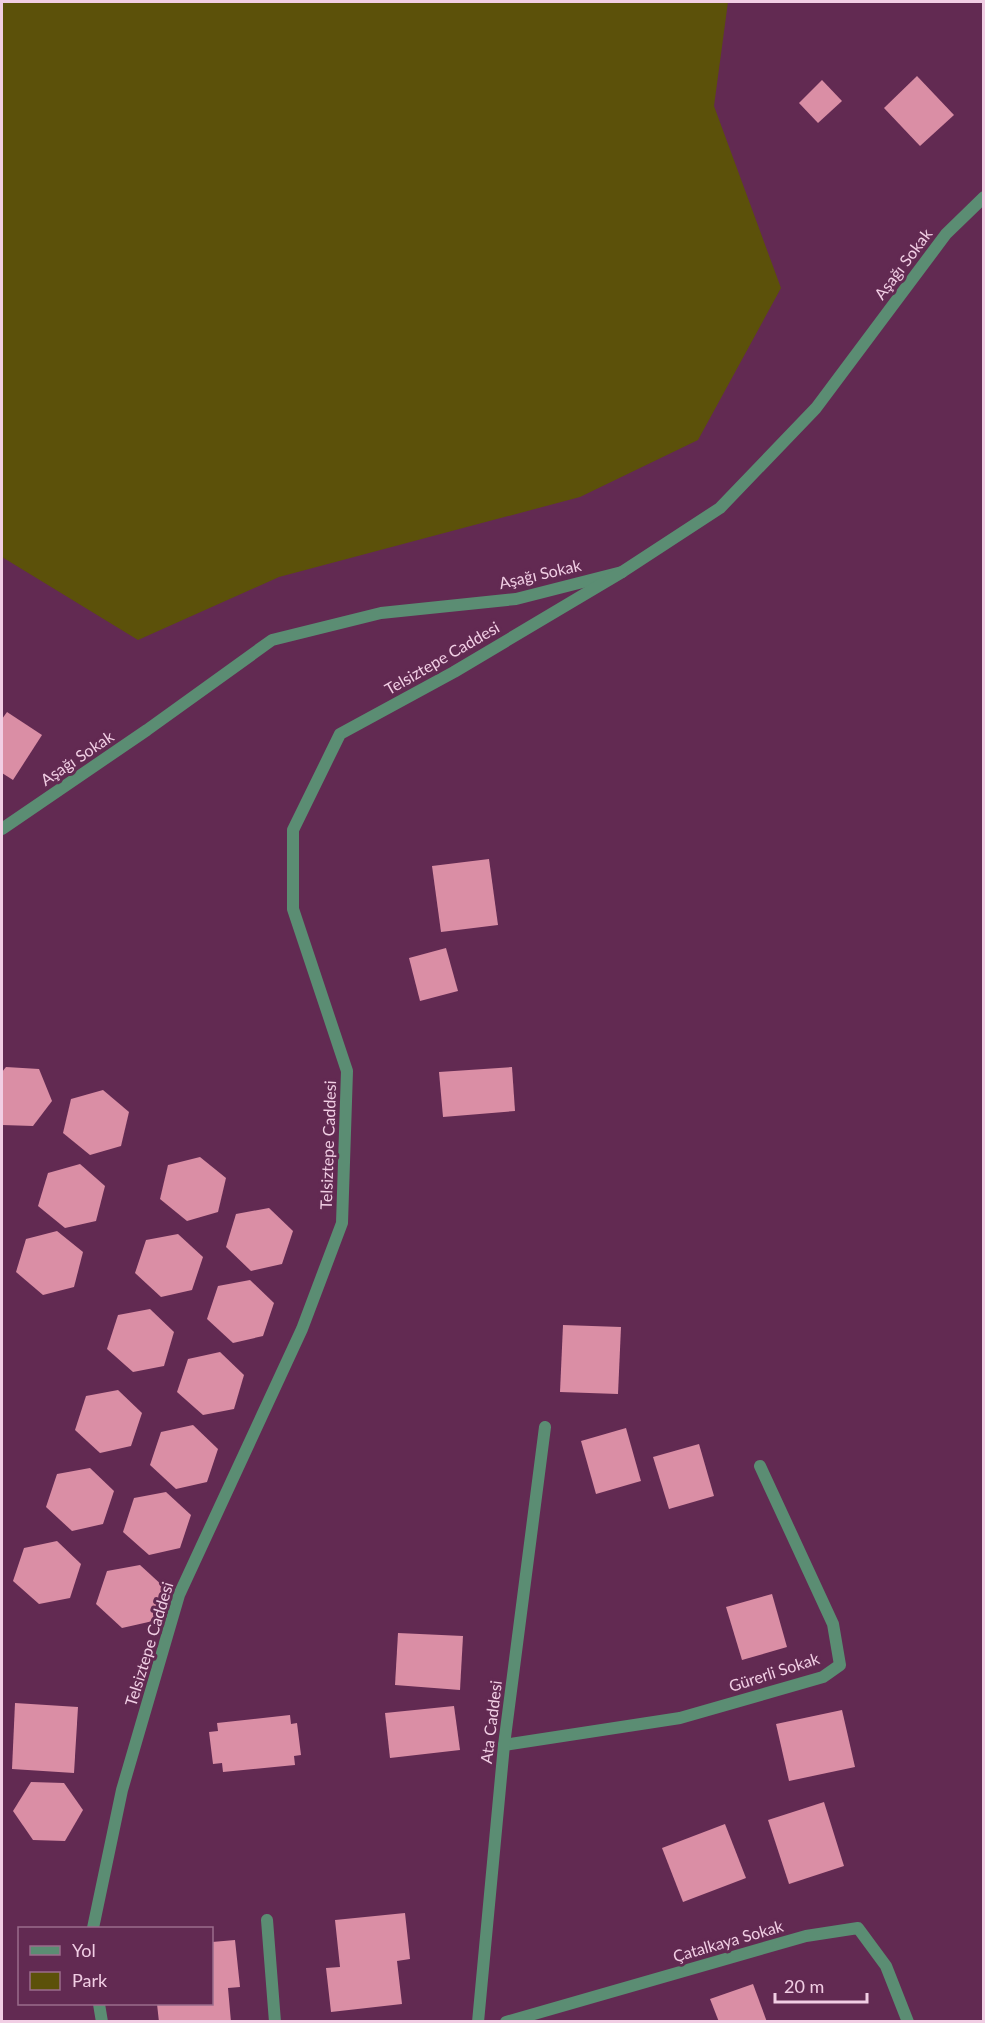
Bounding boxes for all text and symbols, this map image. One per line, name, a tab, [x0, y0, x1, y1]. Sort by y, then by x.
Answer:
street label: Aşağı Sokak	[870, 224, 936, 303]
street label: Aşağı Sokak	[497, 555, 584, 592]
street label: Telsiztepe Caddesi	[381, 617, 502, 698]
street label: Aşağı Sokak	[37, 726, 118, 789]
street label: Telsiztepe Caddesi	[316, 1080, 339, 1210]
street label: Telsiztepe Caddesi	[121, 1579, 176, 1708]
street label: Gürerli Sokak	[726, 1648, 822, 1695]
street label: Ata Caddesi	[476, 1679, 505, 1765]
street label: Çatalkaya Sokak	[670, 1915, 786, 1965]
legend	[18, 1927, 213, 2005]
text: Yol	[72, 1939, 96, 1961]
scale bar	[775, 1966, 866, 2004]
text: Park	[72, 1969, 108, 1991]
text: 20 m	[784, 1975, 824, 1997]

